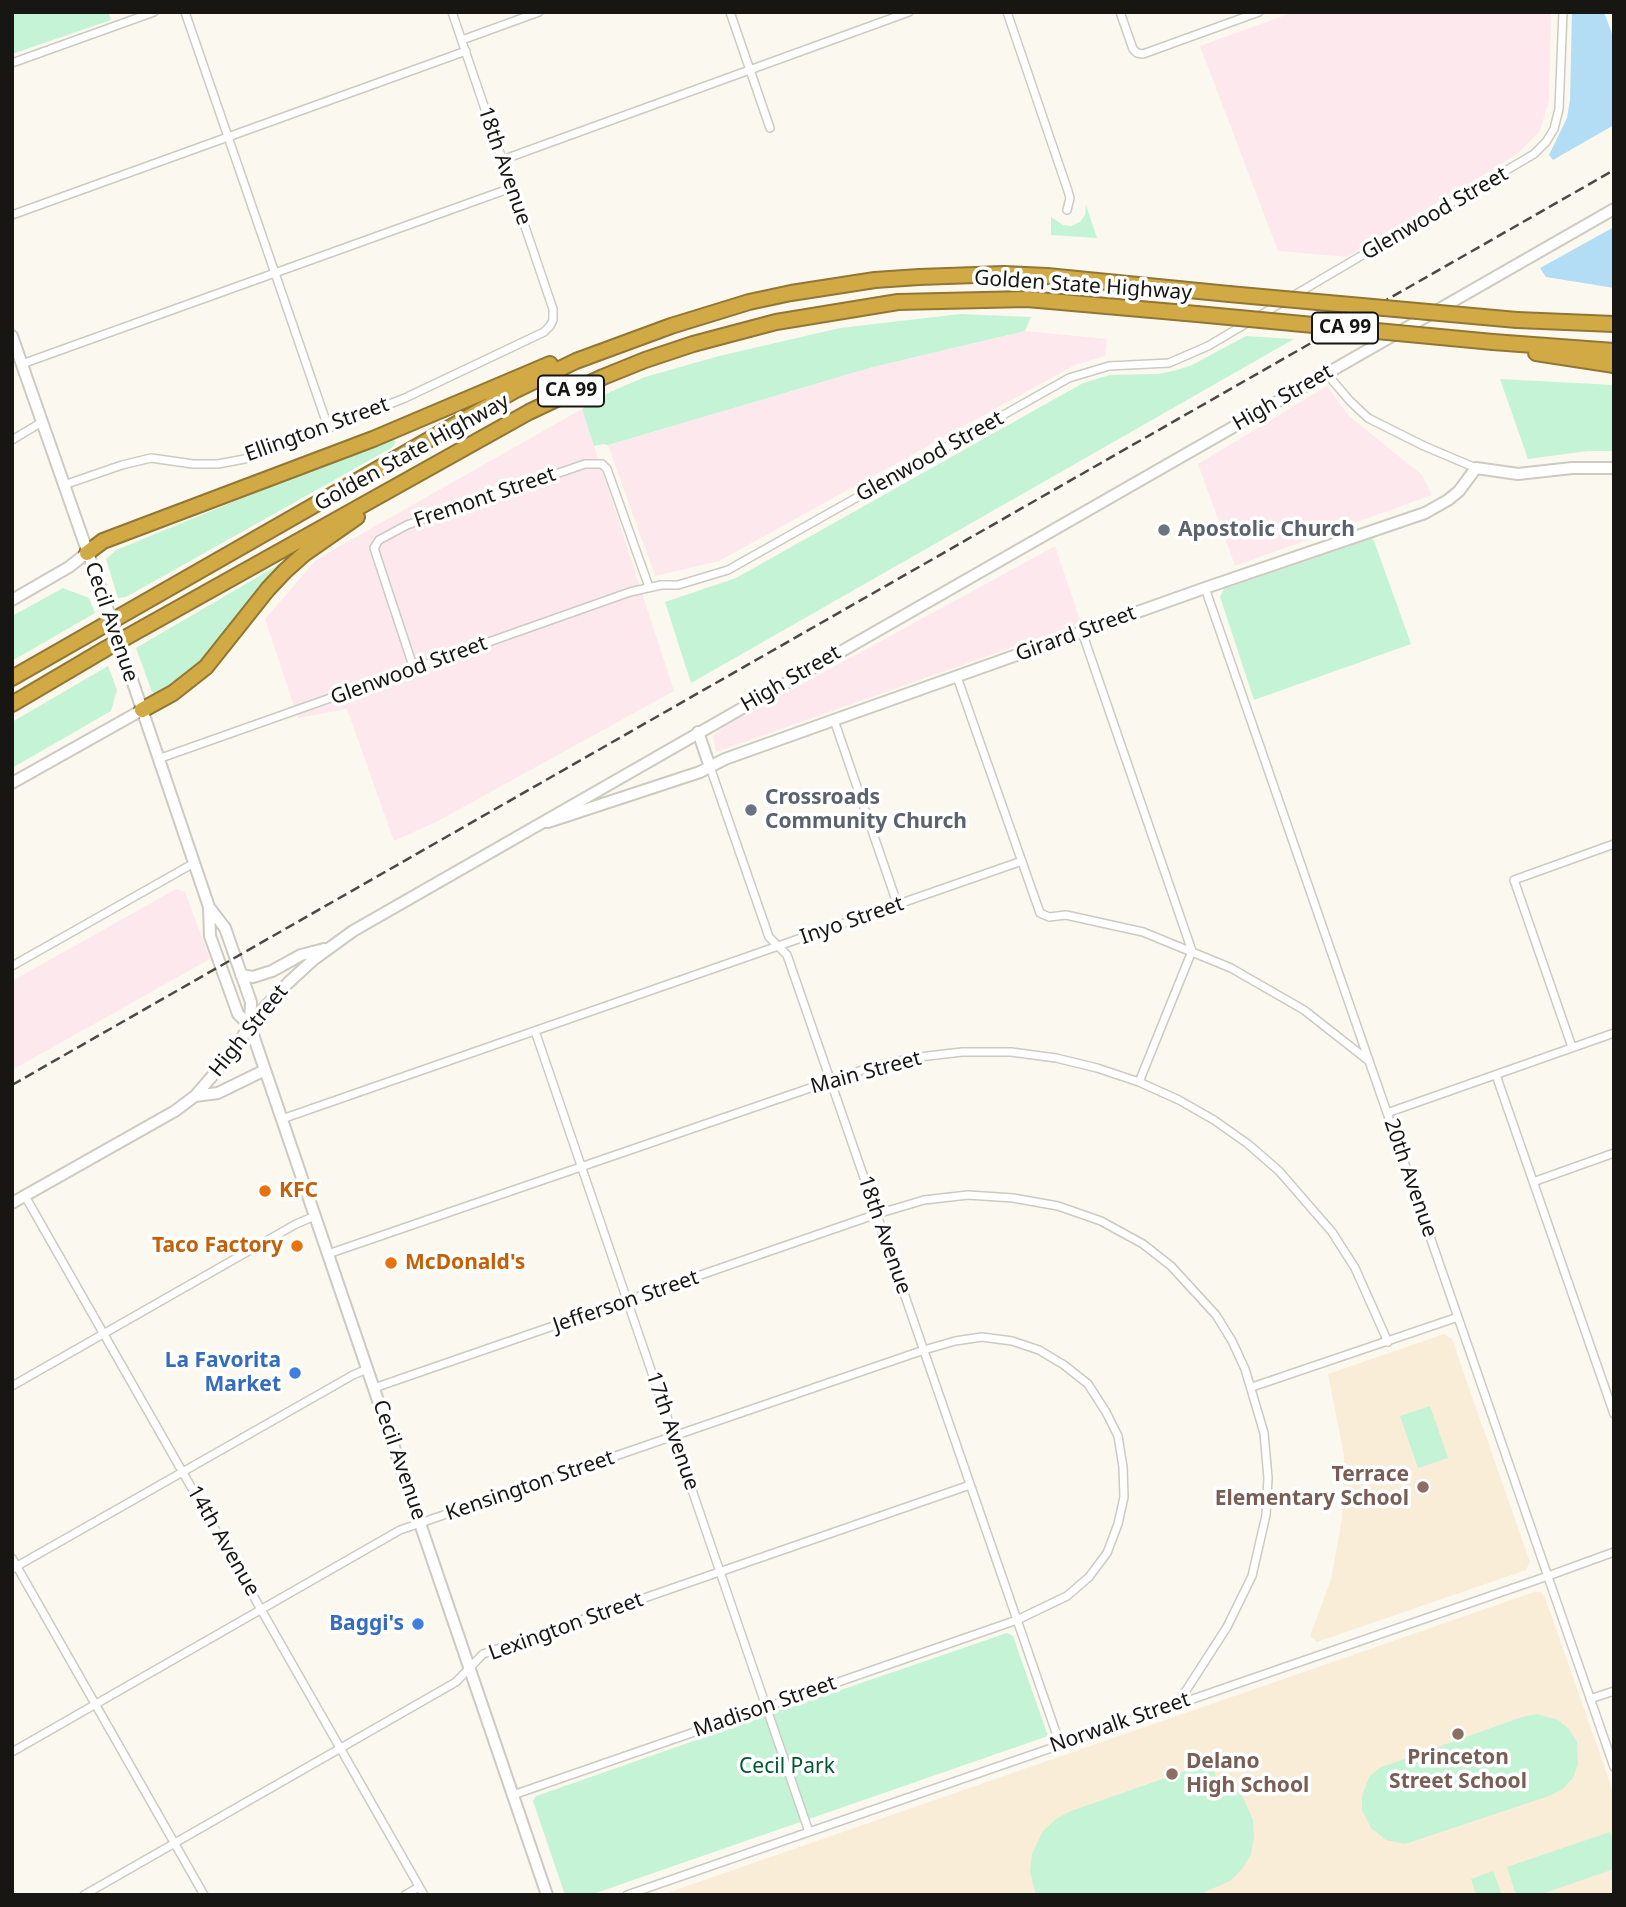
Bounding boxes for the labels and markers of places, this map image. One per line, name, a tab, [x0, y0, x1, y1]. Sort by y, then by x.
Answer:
place label: Apostolic Church	[1178, 517, 1355, 543]
marker: Apostolic Church	[1156, 522, 1172, 538]
place label: Crossroads Community Church	[765, 785, 967, 835]
marker: Crossroads Community Church	[743, 802, 759, 818]
place label: KFC	[279, 1178, 318, 1204]
marker: KFC	[257, 1183, 273, 1199]
place label: Taco Factory	[152, 1233, 283, 1259]
marker: Taco Factory	[289, 1238, 305, 1254]
place label: McDonald's	[405, 1250, 525, 1276]
marker: McDonald's	[383, 1255, 399, 1271]
place label: La Favorita Market	[165, 1348, 281, 1398]
marker: La Favorita Market	[287, 1365, 303, 1381]
place label: Terrace Elementary School	[1215, 1462, 1409, 1512]
marker: Terrace Elementary School	[1415, 1479, 1431, 1495]
place label: Baggi's	[329, 1611, 404, 1637]
marker: Baggi's	[410, 1616, 426, 1632]
marker: Princeton Street School	[1450, 1726, 1466, 1742]
place label: Princeton Street School	[1389, 1745, 1527, 1795]
place label: Delano High School	[1186, 1749, 1309, 1799]
marker: Delano High School	[1164, 1766, 1180, 1782]

